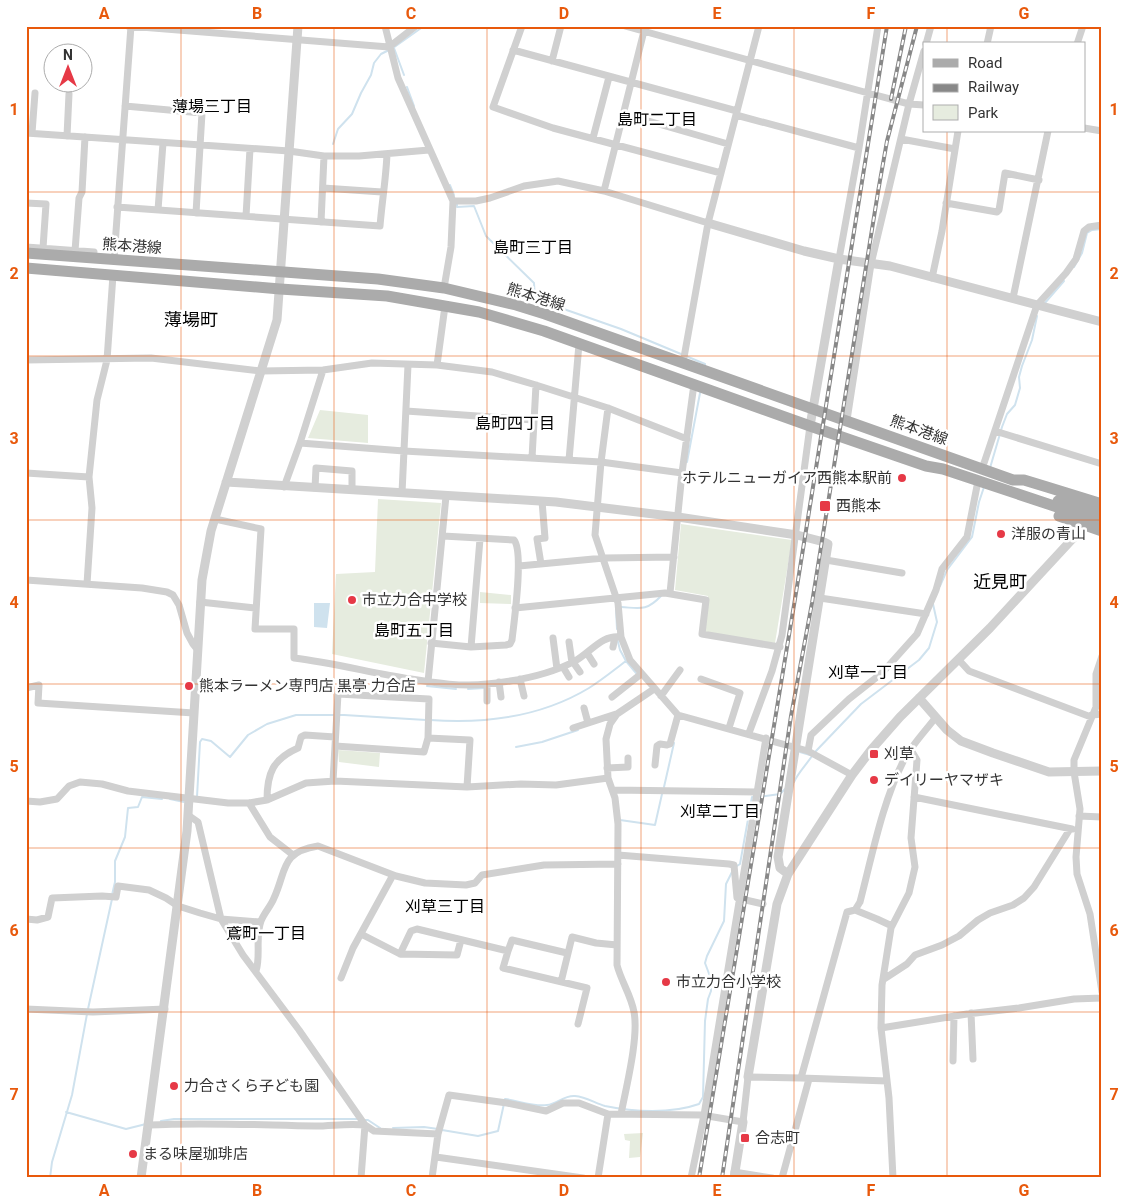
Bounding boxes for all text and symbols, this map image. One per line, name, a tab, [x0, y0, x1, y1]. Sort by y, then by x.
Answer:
text: A	[99, 4, 110, 23]
text: B	[252, 4, 262, 23]
text: C	[406, 4, 416, 23]
text: D	[559, 4, 569, 23]
text: E	[713, 4, 722, 23]
text: F	[867, 4, 876, 23]
text: G	[1019, 4, 1030, 23]
north arrow	[42, 42, 92, 92]
legend	[923, 42, 1086, 132]
text: N	[63, 47, 73, 63]
text: Road	[968, 54, 1002, 72]
text: Railway	[968, 78, 1019, 96]
district label: 薄場三丁目	[172, 97, 252, 116]
text: 1	[9, 100, 19, 119]
text: 1	[1109, 100, 1119, 119]
text: Park	[968, 104, 999, 122]
district label: 島町二丁目	[617, 110, 697, 129]
street label: 熊本港線	[101, 235, 163, 257]
district label: 島町三丁目	[493, 238, 573, 257]
text: 2	[9, 264, 19, 283]
text: 2	[1109, 264, 1119, 283]
street label: 熊本港線	[505, 280, 567, 314]
district label: 薄場町	[164, 309, 218, 330]
street label: 熊本港線	[888, 411, 950, 449]
district label: 島町四丁目	[475, 414, 555, 433]
text: 3	[9, 429, 19, 448]
text: 3	[1109, 429, 1119, 448]
place label: ホテルニューガイア西熊本駅前	[682, 469, 892, 487]
marker: ホテルニューガイア西熊本駅前	[896, 472, 908, 484]
place label: 西熊本	[836, 497, 881, 515]
marker: 西熊本	[818, 499, 832, 513]
place label: 洋服の青山	[1011, 525, 1086, 543]
marker: 洋服の青山	[995, 528, 1007, 540]
district label: 近見町	[973, 571, 1027, 592]
place label: 市立力合中学校	[362, 591, 467, 609]
text: 4	[9, 593, 19, 612]
text: 4	[1109, 593, 1119, 612]
marker: 市立力合中学校	[346, 594, 358, 606]
district label: 島町五丁目	[374, 621, 454, 640]
district label: 刈草一丁目	[828, 663, 908, 682]
place label: 熊本ラーメン専門店 黒亭 力合店	[199, 677, 416, 695]
marker: 熊本ラーメン専門店 黒亭 力合店	[183, 680, 195, 692]
place label: 刈草	[884, 745, 914, 763]
marker: 刈草	[868, 748, 880, 760]
text: 5	[9, 757, 19, 776]
text: 5	[1109, 757, 1119, 776]
place label: デイリーヤマザキ	[884, 771, 1004, 789]
marker: デイリーヤマザキ	[868, 774, 880, 786]
district label: 刈草二丁目	[680, 802, 760, 821]
district label: 刈草三丁目	[405, 897, 485, 916]
text: 6	[9, 921, 19, 940]
text: 6	[1109, 921, 1119, 940]
district label: 鳶町一丁目	[226, 924, 306, 943]
place label: 市立力合小学校	[676, 973, 781, 991]
marker: 市立力合小学校	[660, 976, 672, 988]
place label: 力合さくら子ども園	[184, 1077, 319, 1095]
marker: 力合さくら子ども園	[168, 1080, 180, 1092]
text: 7	[9, 1085, 19, 1104]
text: 7	[1109, 1085, 1119, 1104]
place label: 合志町	[755, 1129, 800, 1147]
marker: 合志町	[739, 1132, 751, 1144]
place label: まる味屋珈琲店	[143, 1145, 248, 1163]
marker: まる味屋珈琲店	[127, 1148, 139, 1160]
text: A	[99, 1181, 110, 1200]
text: B	[252, 1181, 262, 1200]
text: C	[406, 1181, 416, 1200]
text: D	[559, 1181, 569, 1200]
text: E	[713, 1181, 722, 1200]
text: F	[867, 1181, 876, 1200]
text: G	[1019, 1181, 1030, 1200]

